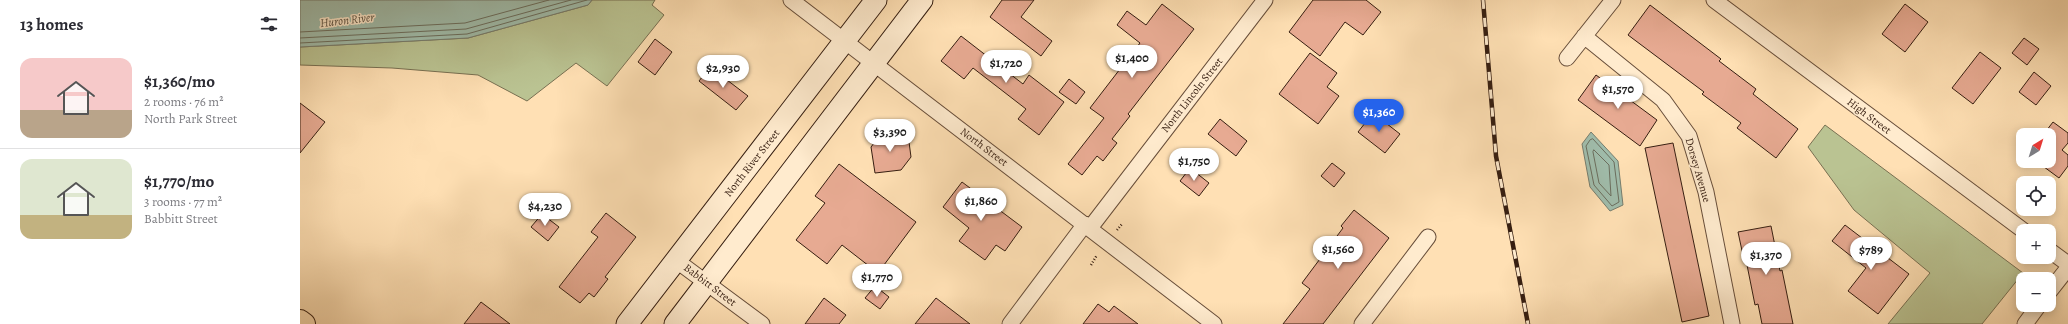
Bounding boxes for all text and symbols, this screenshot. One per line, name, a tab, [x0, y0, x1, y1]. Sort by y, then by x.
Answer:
water label: Huron River	[319, 9, 376, 31]
text: 13 homes	[20, 13, 83, 36]
icon: filters	[258, 13, 280, 35]
pin: $1,400	[1099, 45, 1165, 79]
text: $1,400	[1115, 49, 1149, 66]
pin: $1,720	[973, 50, 1039, 84]
text: $1,720	[990, 54, 1022, 71]
street label: North Lincoln Street	[1158, 54, 1226, 136]
pin: $2,930	[690, 55, 756, 89]
text: $2,930	[706, 59, 740, 76]
text: $1,360/mo	[144, 70, 215, 93]
icon: home	[52, 74, 100, 122]
pin: $1,570	[1585, 76, 1651, 110]
text: $1,570	[1602, 80, 1634, 97]
text: 2 rooms · 76 m²	[144, 93, 223, 110]
street label: High Street	[1844, 94, 1895, 138]
pin: $1,360	[1346, 99, 1412, 133]
text: $1,360	[1363, 103, 1395, 120]
text: North Park Street	[144, 110, 237, 127]
pin: $3,390	[857, 119, 923, 153]
text: $3,390	[873, 123, 907, 140]
street label: North Street	[957, 124, 1011, 170]
street label: North River Street	[721, 126, 783, 200]
north arrow	[2016, 128, 2056, 168]
map controls	[2016, 128, 2056, 312]
street label: Dorsey Avenue	[1682, 136, 1714, 204]
pin: $1,750	[1161, 148, 1227, 182]
text: $1,750	[1178, 152, 1210, 169]
text: $1,770/mo	[144, 170, 214, 193]
icon: home	[52, 175, 100, 223]
button: locate	[2016, 176, 2056, 216]
pin: $1,860	[948, 188, 1014, 222]
text: $1,860	[964, 192, 998, 209]
text: 3 rooms · 77 m²	[144, 193, 222, 210]
pin: $4,230	[512, 193, 578, 227]
text: $4,230	[528, 197, 562, 214]
text: Babbitt Street	[144, 210, 218, 227]
button: +	[2016, 224, 2056, 264]
pin: $1,560	[1305, 236, 1371, 270]
pin: $789	[1847, 237, 1895, 271]
text: $1,560	[1322, 240, 1354, 257]
text: $789	[1859, 241, 1883, 258]
pin: $1,370	[1733, 242, 1799, 276]
text: $1,370	[1750, 246, 1782, 263]
street label: Babbitt Street	[681, 260, 740, 310]
pin: $1,770	[844, 264, 910, 298]
text: $1,770	[861, 268, 893, 285]
button: −	[2016, 272, 2056, 312]

